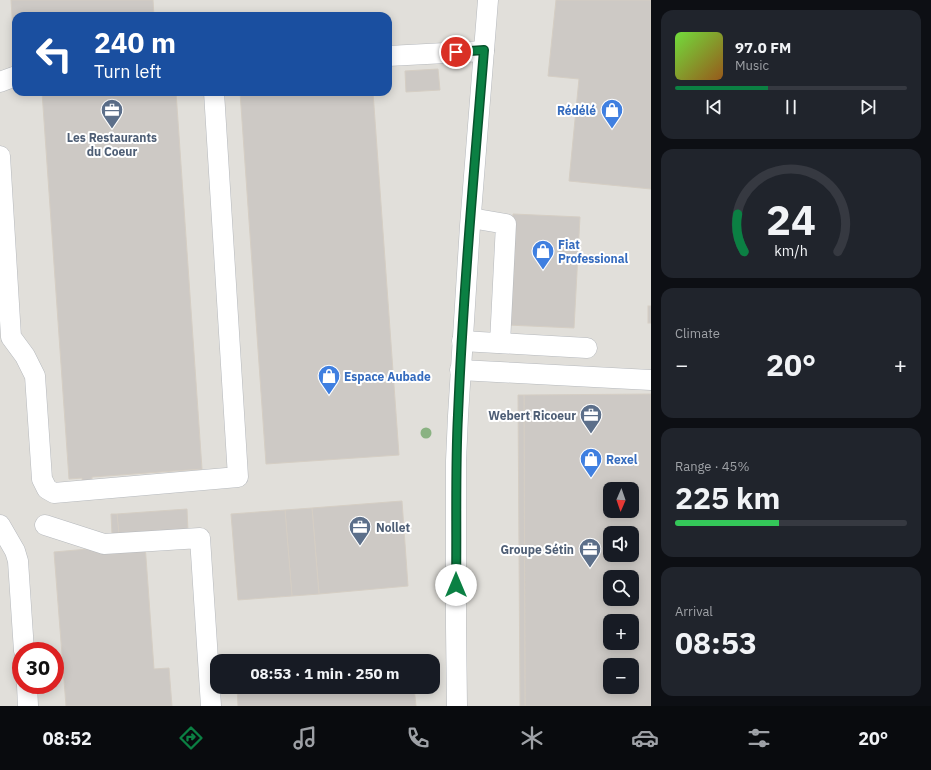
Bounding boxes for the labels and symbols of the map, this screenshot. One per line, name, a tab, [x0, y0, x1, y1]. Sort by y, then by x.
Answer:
pin	[439, 35, 473, 69]
office icon: Les Restaurants du Coeur	[99, 97, 125, 130]
shop icon: Rédélé	[599, 97, 625, 130]
place label: Rédélé	[557, 103, 596, 118]
place label: Les Restaurants du Coeur	[67, 130, 157, 159]
place label: Fiat Professional	[558, 237, 628, 266]
shop icon: Fiat Professional	[530, 238, 556, 271]
shop icon: Espace Aubade	[316, 363, 342, 396]
place label: Espace Aubade	[344, 369, 431, 384]
office icon: Webert Ricoeur	[578, 402, 604, 435]
place label: Webert Ricoeur	[488, 408, 576, 423]
shop icon: Rexel	[578, 446, 604, 479]
place label: Rexel	[606, 452, 638, 467]
north arrow	[603, 482, 639, 518]
office icon: Nollet	[347, 514, 373, 547]
place label: Nollet	[376, 520, 410, 535]
office icon: Groupe Sétin	[577, 536, 603, 569]
place label: Groupe Sétin	[500, 542, 574, 557]
position arrow	[435, 564, 477, 606]
speed limit sign: 30	[12, 642, 64, 694]

